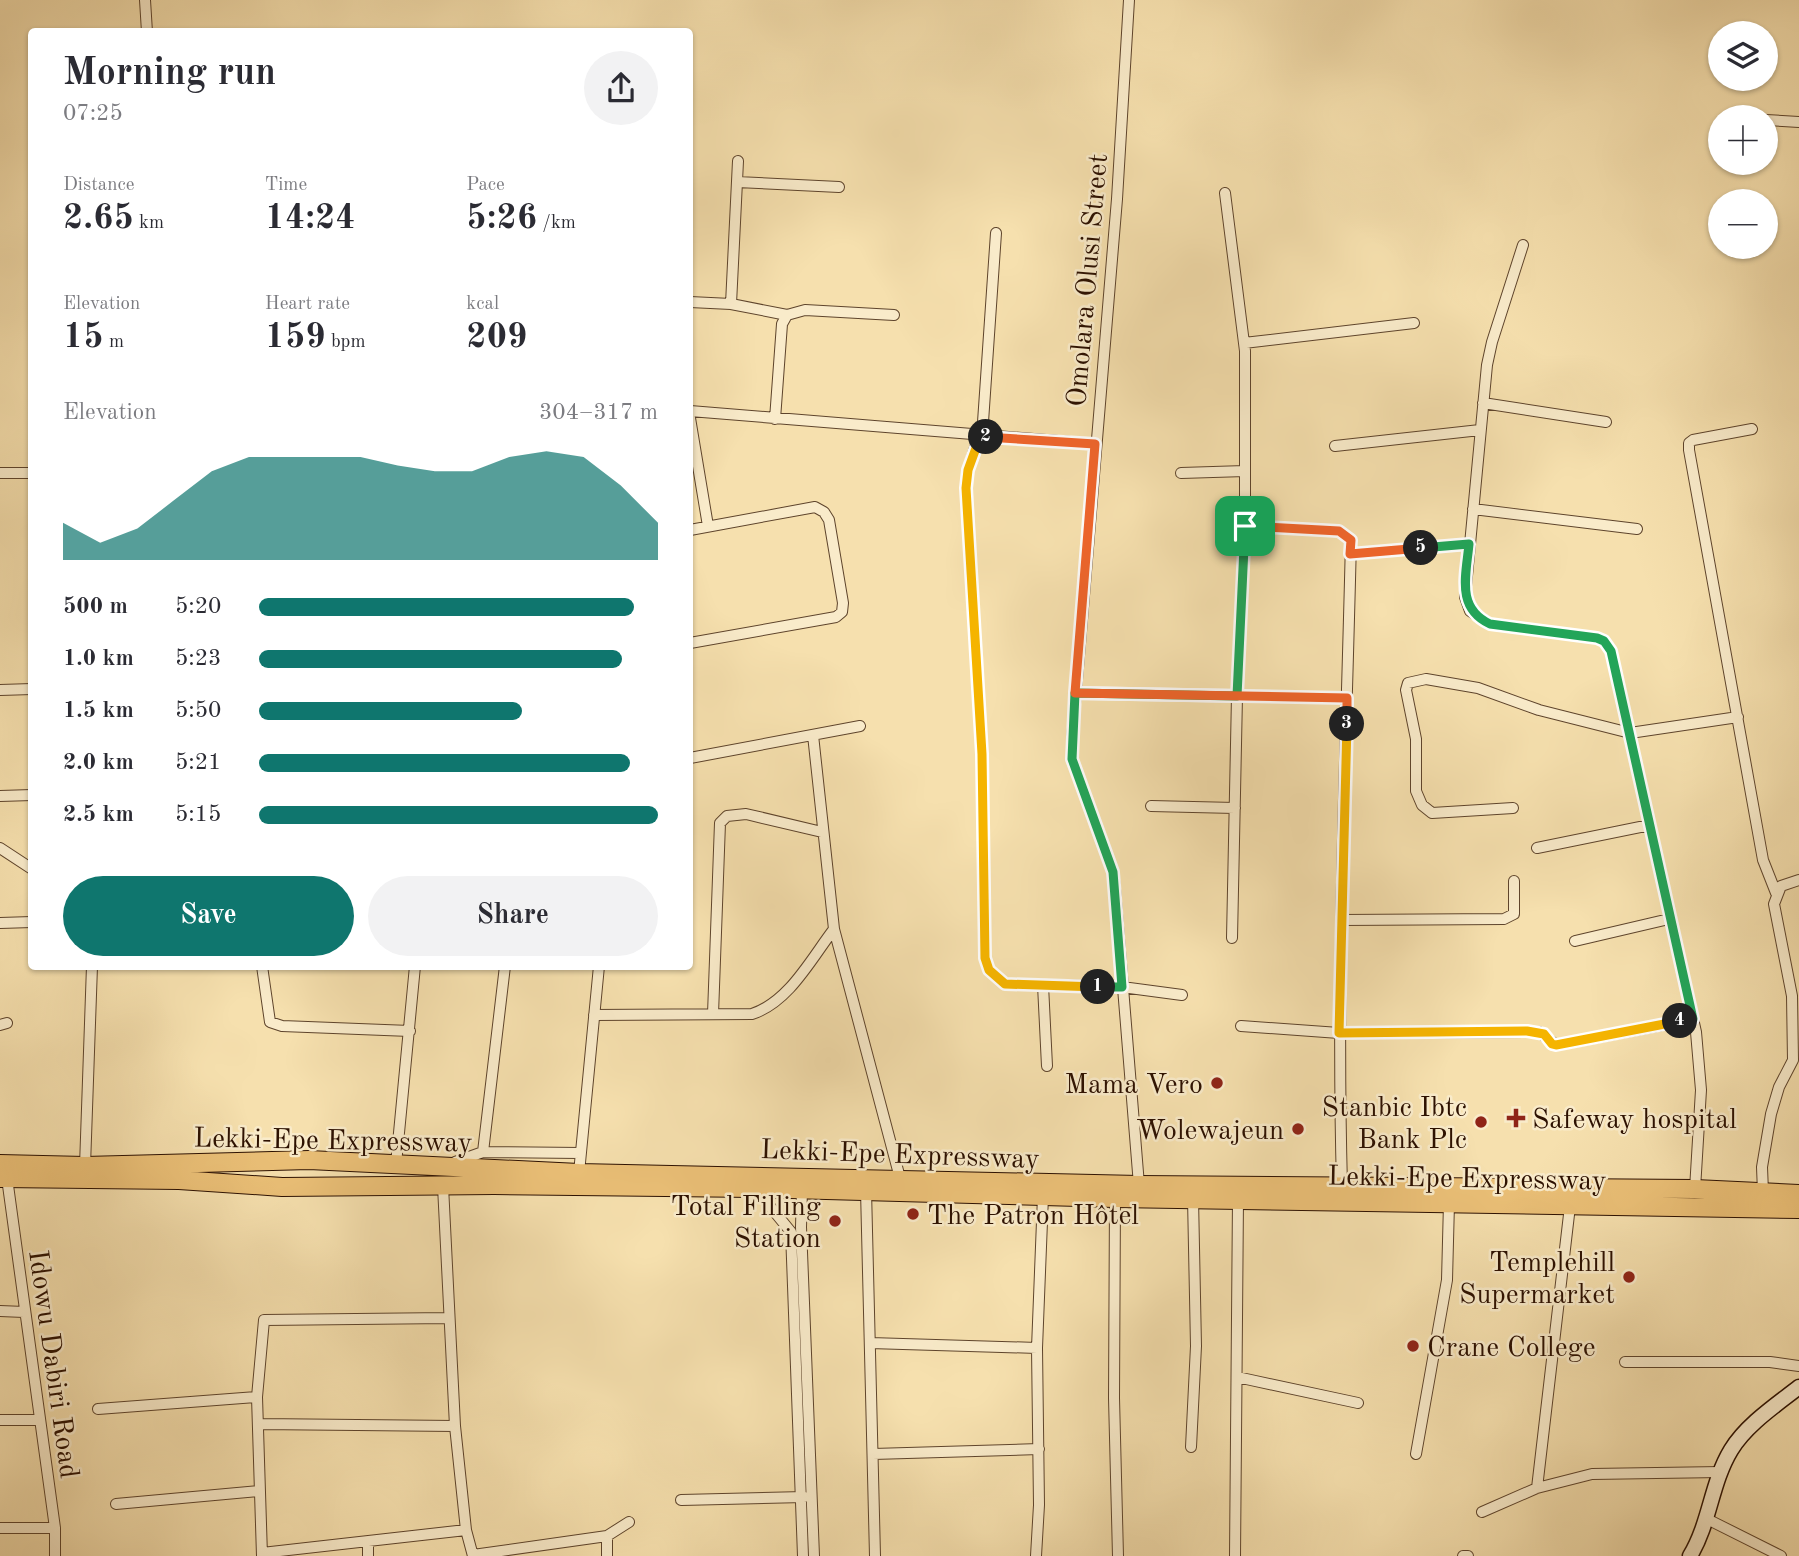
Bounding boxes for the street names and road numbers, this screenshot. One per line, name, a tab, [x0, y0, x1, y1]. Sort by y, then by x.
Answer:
street label: Omolara Olusi Street	[1064, 152, 1114, 408]
street label: Lekki-Epe Expressway	[193, 1126, 473, 1158]
street label: Lekki-Epe Expressway	[760, 1137, 1040, 1175]
street label: Lekki-Epe Expressway	[1327, 1164, 1607, 1196]
street label: Idowu Dabiri Road	[22, 1248, 82, 1480]

